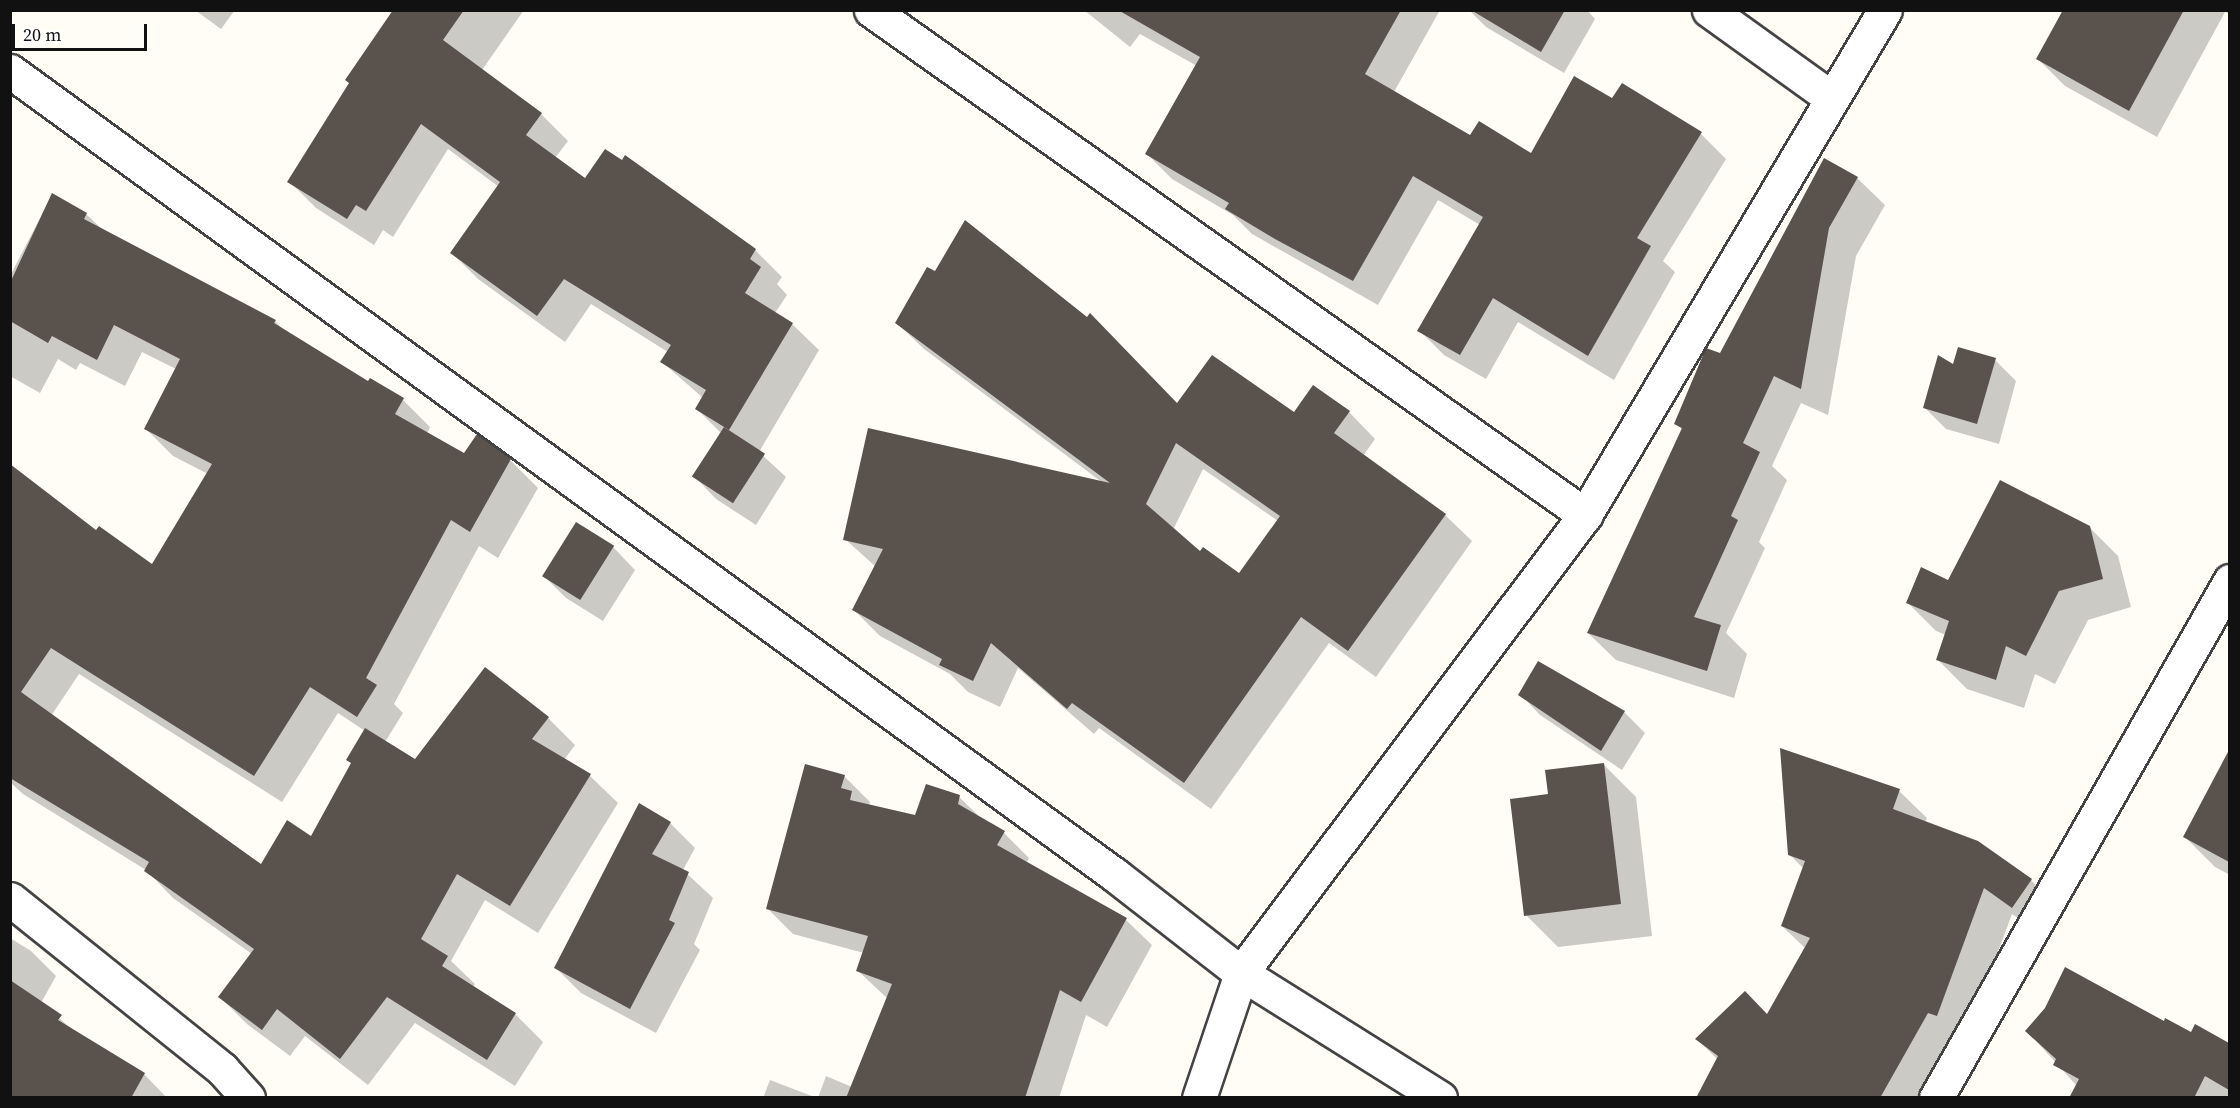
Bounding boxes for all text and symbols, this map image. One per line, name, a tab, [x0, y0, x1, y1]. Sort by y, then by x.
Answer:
scale bar	[15, 12, 150, 50]
text: 20 m	[23, 22, 61, 47]

